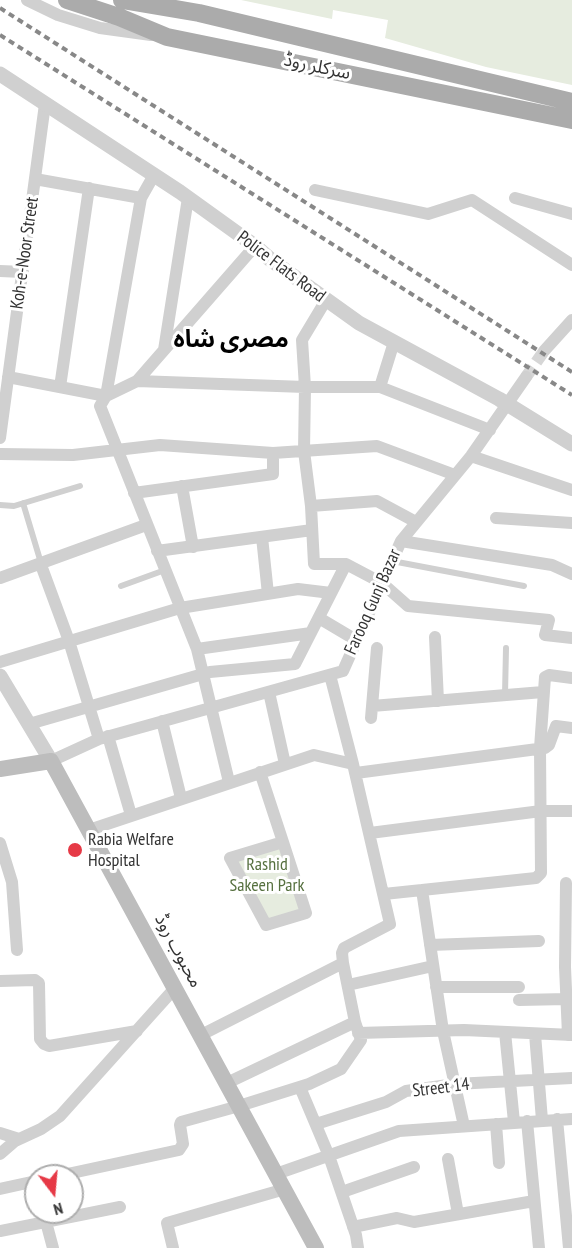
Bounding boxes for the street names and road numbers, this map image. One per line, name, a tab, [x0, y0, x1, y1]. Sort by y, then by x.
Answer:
street label: سرکلر روڈ	[282, 49, 352, 85]
street label: Koh-e-Noor Street	[6, 196, 44, 310]
street label: Police Flats Road	[232, 227, 330, 307]
street label: Farooq Gunj Bazar	[340, 546, 406, 658]
street label: محبوب روڈ	[150, 910, 206, 992]
street label: Street 14	[411, 1074, 471, 1102]

